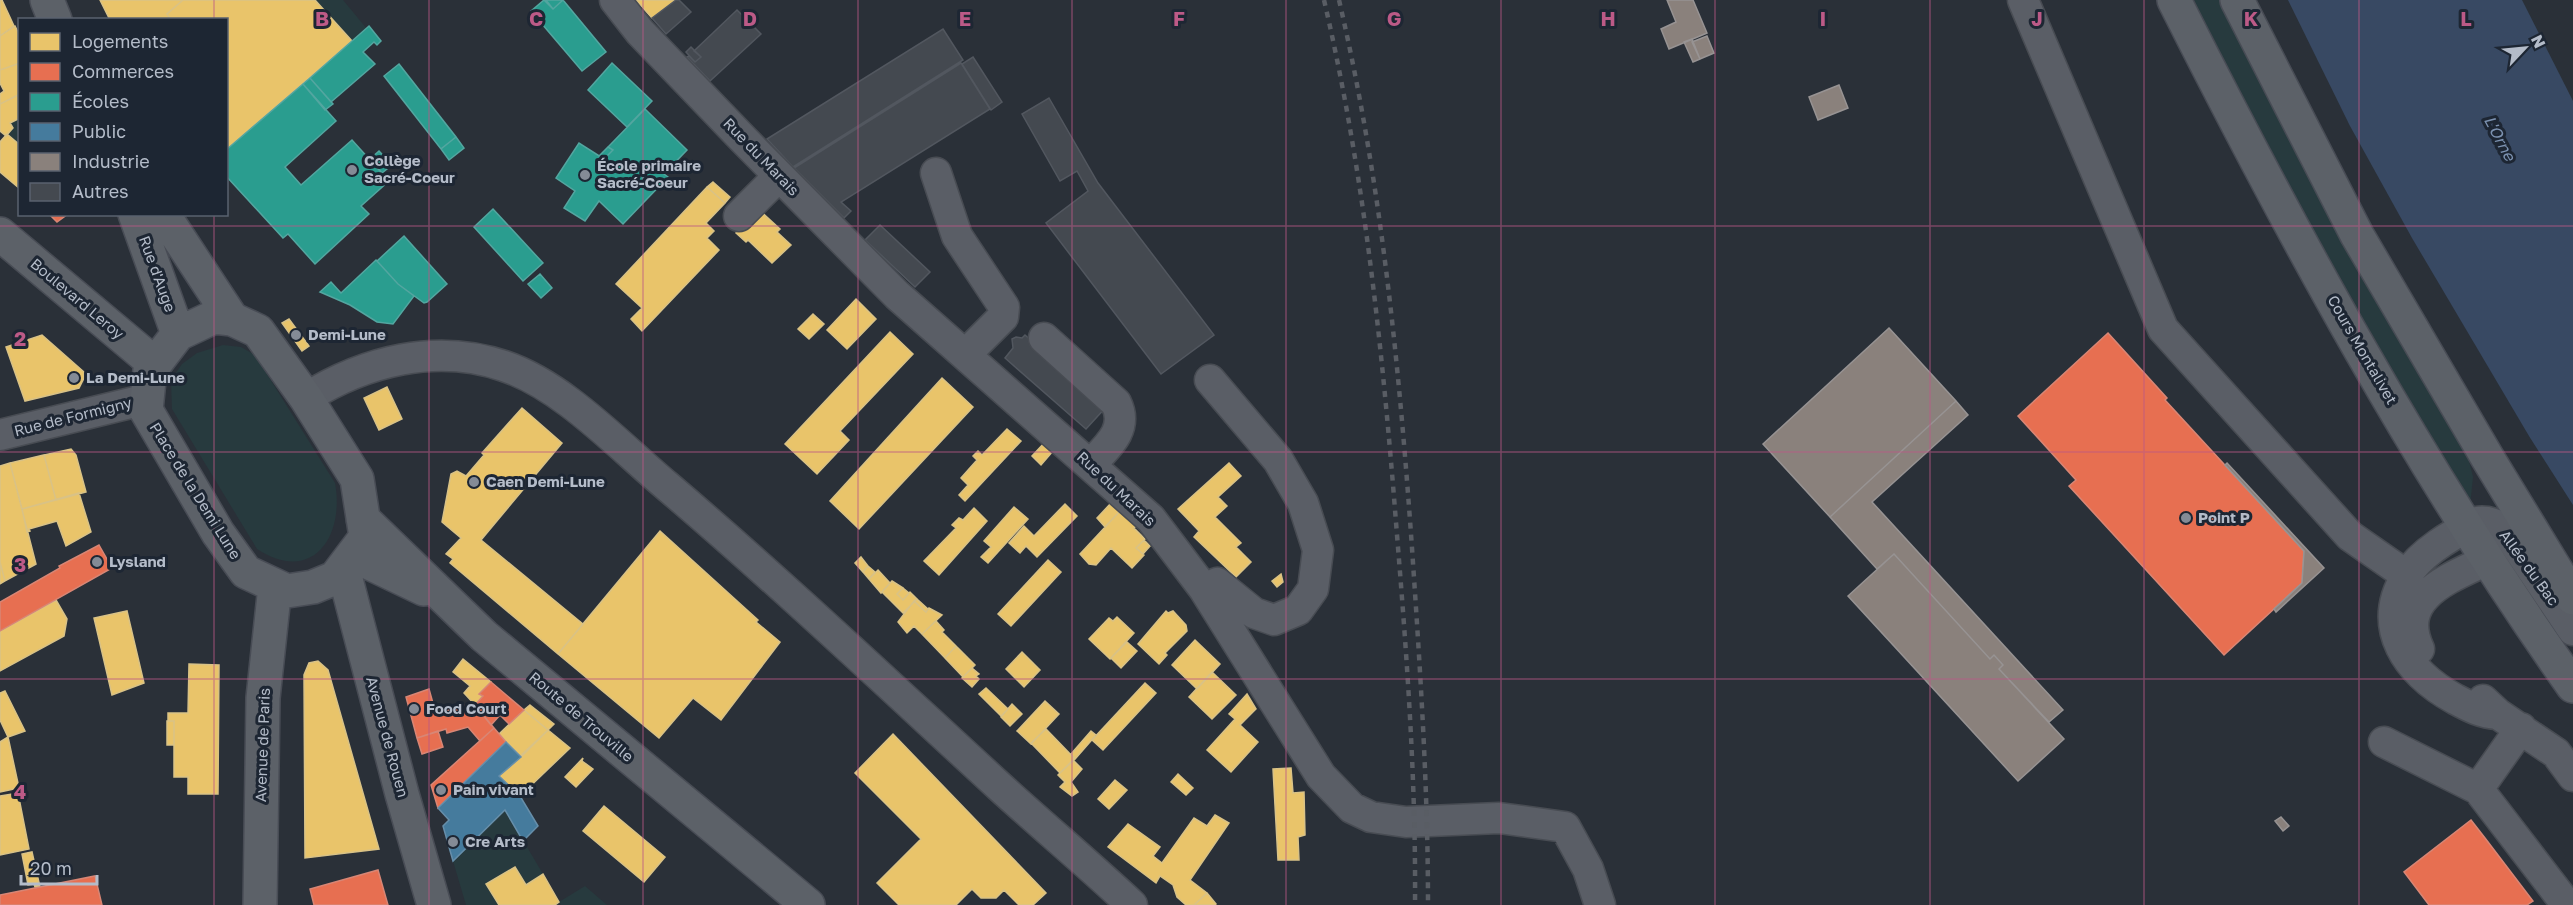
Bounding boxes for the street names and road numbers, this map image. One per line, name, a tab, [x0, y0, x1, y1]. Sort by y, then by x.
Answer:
street label: Rue du Marais	[720, 114, 803, 199]
street label: Rue d'Auge	[136, 233, 180, 314]
street label: Boulevard Leroy	[27, 254, 128, 343]
street label: Cours Montalivet	[2324, 292, 2401, 407]
street label: Rue de Formigny	[12, 393, 134, 439]
street label: Place de la Demi Lune	[146, 419, 245, 562]
street label: Rue du Marais	[1074, 447, 1160, 529]
street label: Allée du Bac	[2496, 526, 2563, 609]
street label: Route de Trouville	[526, 667, 638, 765]
street label: Avenue de Rouen	[363, 674, 413, 799]
street label: Avenue de Paris	[251, 687, 273, 802]

